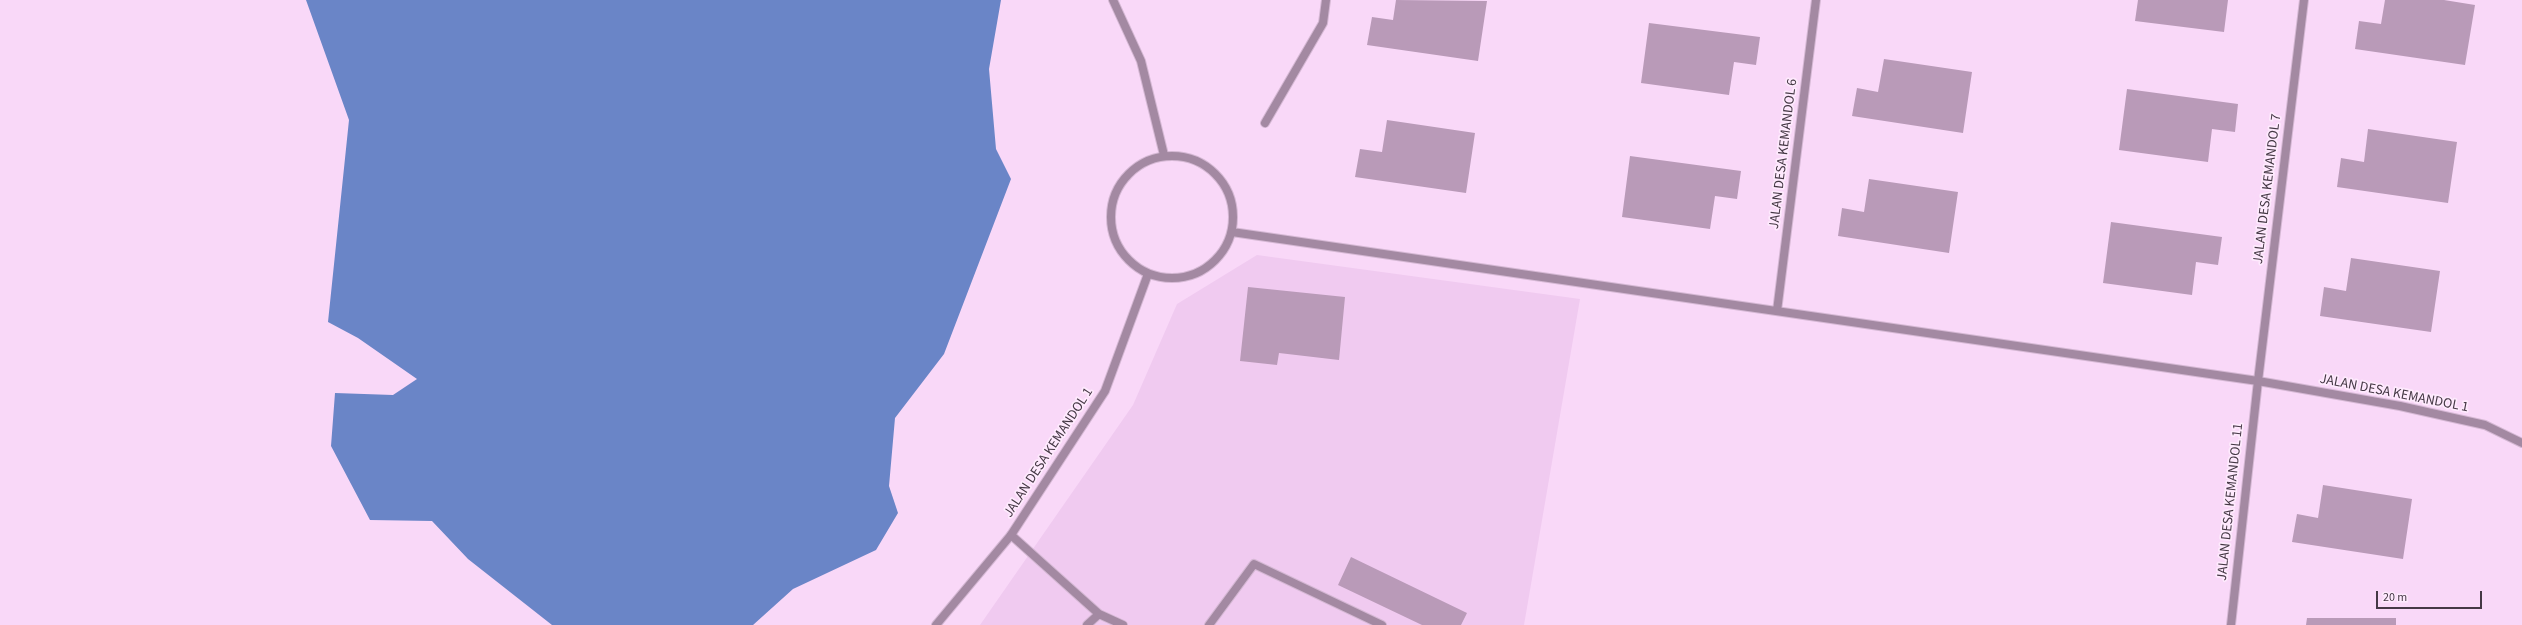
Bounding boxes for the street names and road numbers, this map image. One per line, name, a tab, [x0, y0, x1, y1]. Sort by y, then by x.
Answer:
street label: JALAN DESA KEMANDOL 6	[1766, 78, 1802, 230]
street label: JALAN DESA KEMANDOL 7	[2250, 113, 2286, 265]
street label: JALAN DESA KEMANDOL 1	[2318, 371, 2470, 417]
street label: JALAN DESA KEMANDOL 1	[1001, 385, 1097, 521]
street label: JALAN DESA KEMANDOL 11	[2214, 422, 2248, 582]

